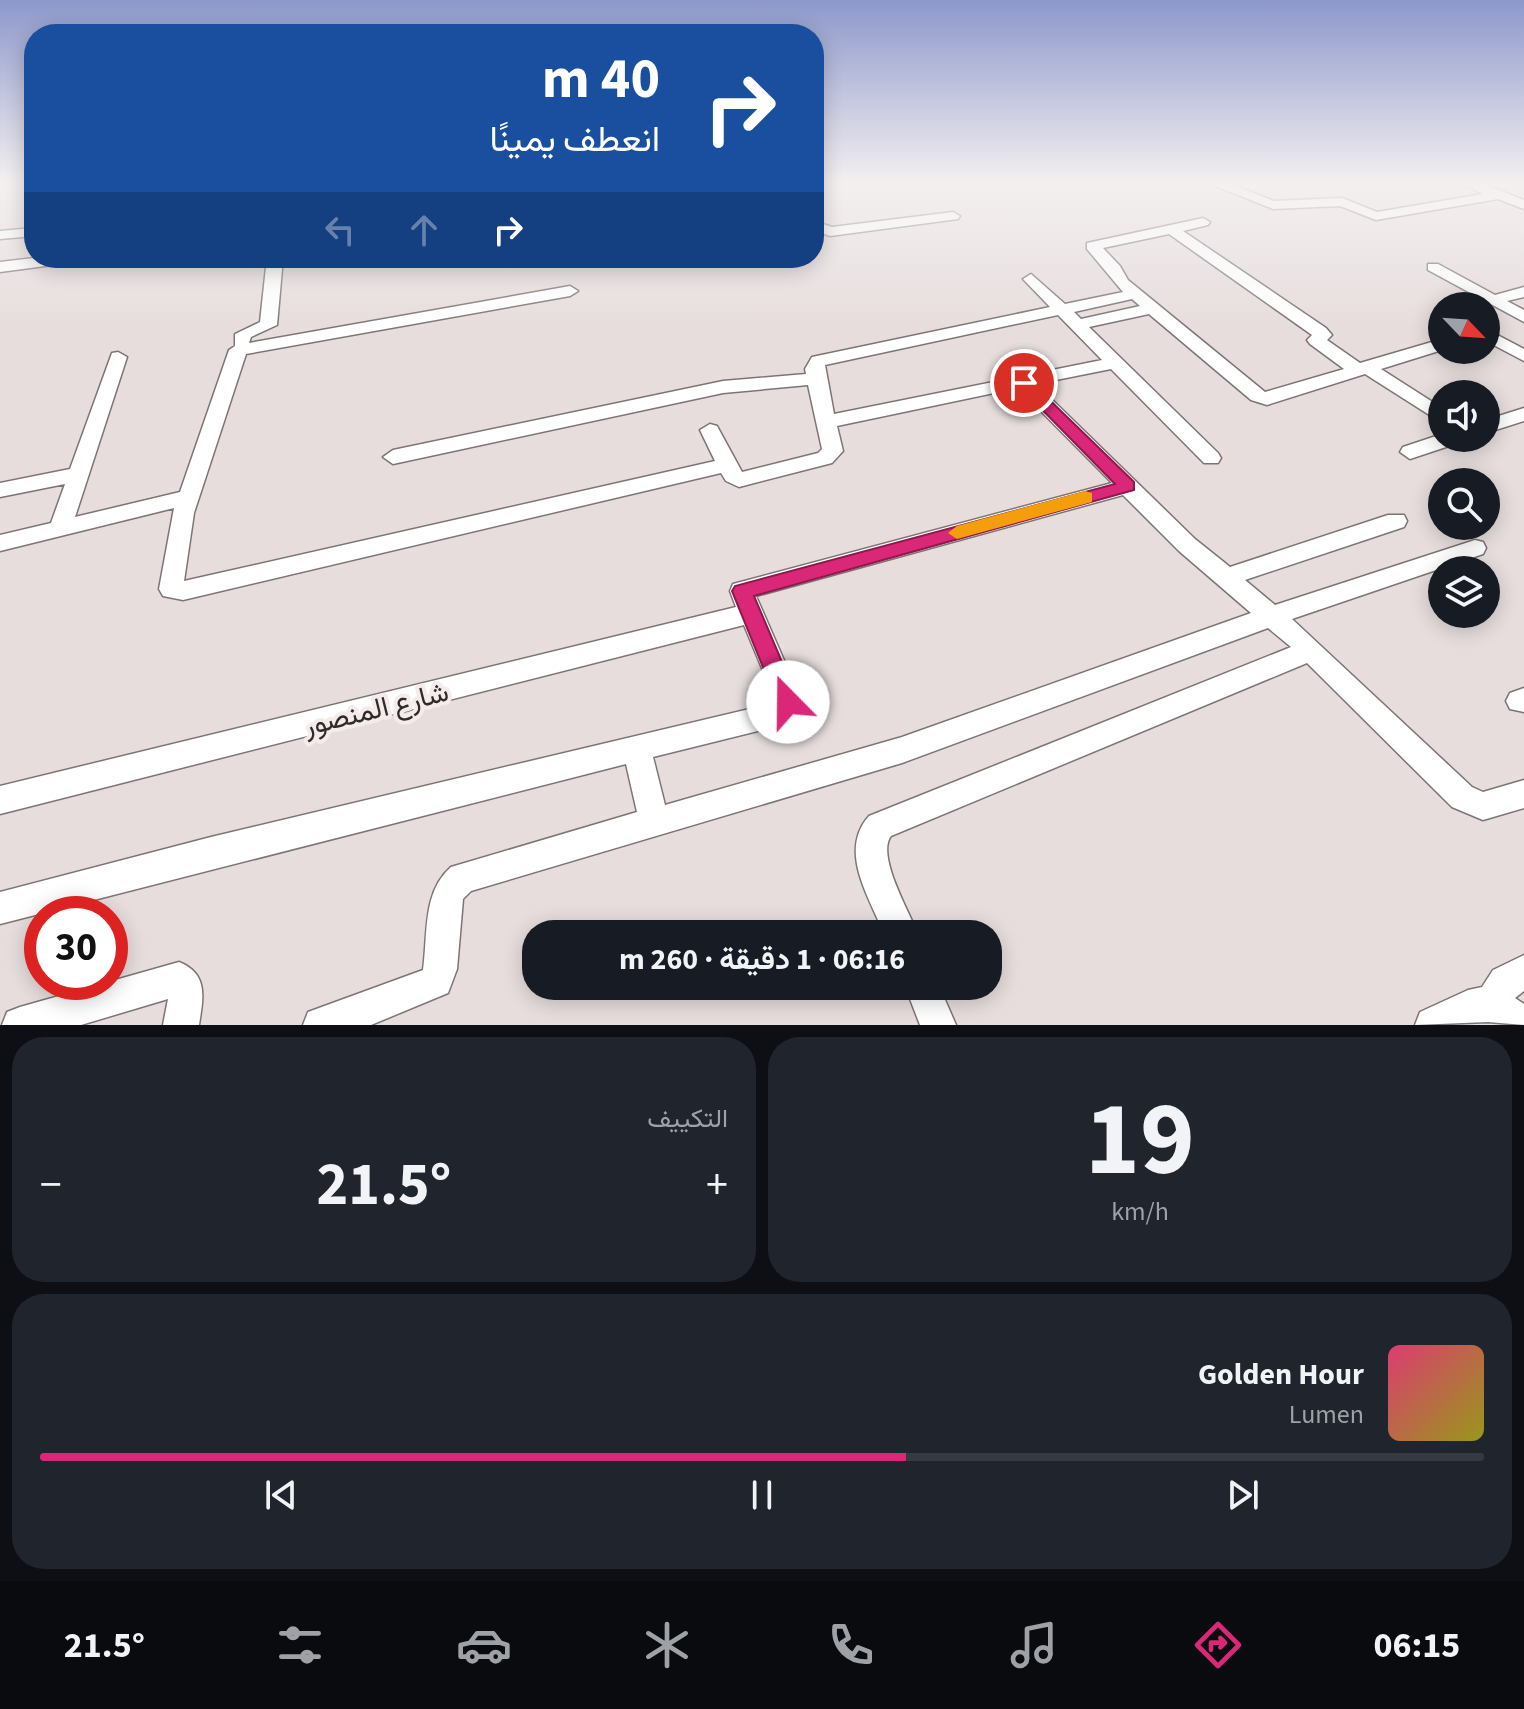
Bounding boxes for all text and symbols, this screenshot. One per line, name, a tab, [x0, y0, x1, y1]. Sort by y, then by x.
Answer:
text: 40 m	[542, 40, 660, 119]
icon: right	[688, 56, 792, 160]
text: انعطف يمينًا	[489, 114, 660, 165]
icon: left	[318, 208, 362, 252]
icon: ahead	[402, 208, 446, 252]
icon: right	[486, 208, 530, 252]
north arrow	[1428, 292, 1500, 364]
map controls	[1428, 292, 1500, 628]
pin	[990, 349, 1058, 417]
icon: arrive	[1002, 361, 1046, 405]
button: sound	[1428, 380, 1500, 452]
button: search	[1428, 468, 1500, 540]
button: layers	[1428, 556, 1500, 628]
position arrow	[746, 660, 830, 744]
street label: شارع المنصور	[299, 672, 453, 747]
speed limit sign: 30	[24, 896, 128, 1000]
text: 06:16 · 1 دقيقة · 260 m	[619, 938, 905, 981]
text: 19	[1085, 1067, 1195, 1215]
text: التكييف	[647, 1100, 728, 1137]
text: 21.5°	[317, 1143, 451, 1228]
text: −	[40, 1154, 62, 1217]
text: +	[706, 1154, 728, 1217]
text: km/h	[1111, 1193, 1169, 1230]
text: Golden Hour	[1198, 1353, 1364, 1396]
text: Lumen	[1289, 1396, 1364, 1433]
icon: previous	[259, 1473, 303, 1517]
icon: pause	[740, 1473, 784, 1517]
icon: next	[1221, 1473, 1265, 1517]
icon: filters	[272, 1617, 328, 1673]
icon: car	[456, 1617, 512, 1673]
icon: climate	[639, 1617, 695, 1673]
icon: phone	[823, 1617, 879, 1673]
icon: music	[1006, 1617, 1062, 1673]
icon: directions	[1190, 1617, 1246, 1673]
text: 21.5°	[64, 1620, 145, 1671]
text: 06:15	[1373, 1620, 1460, 1671]

